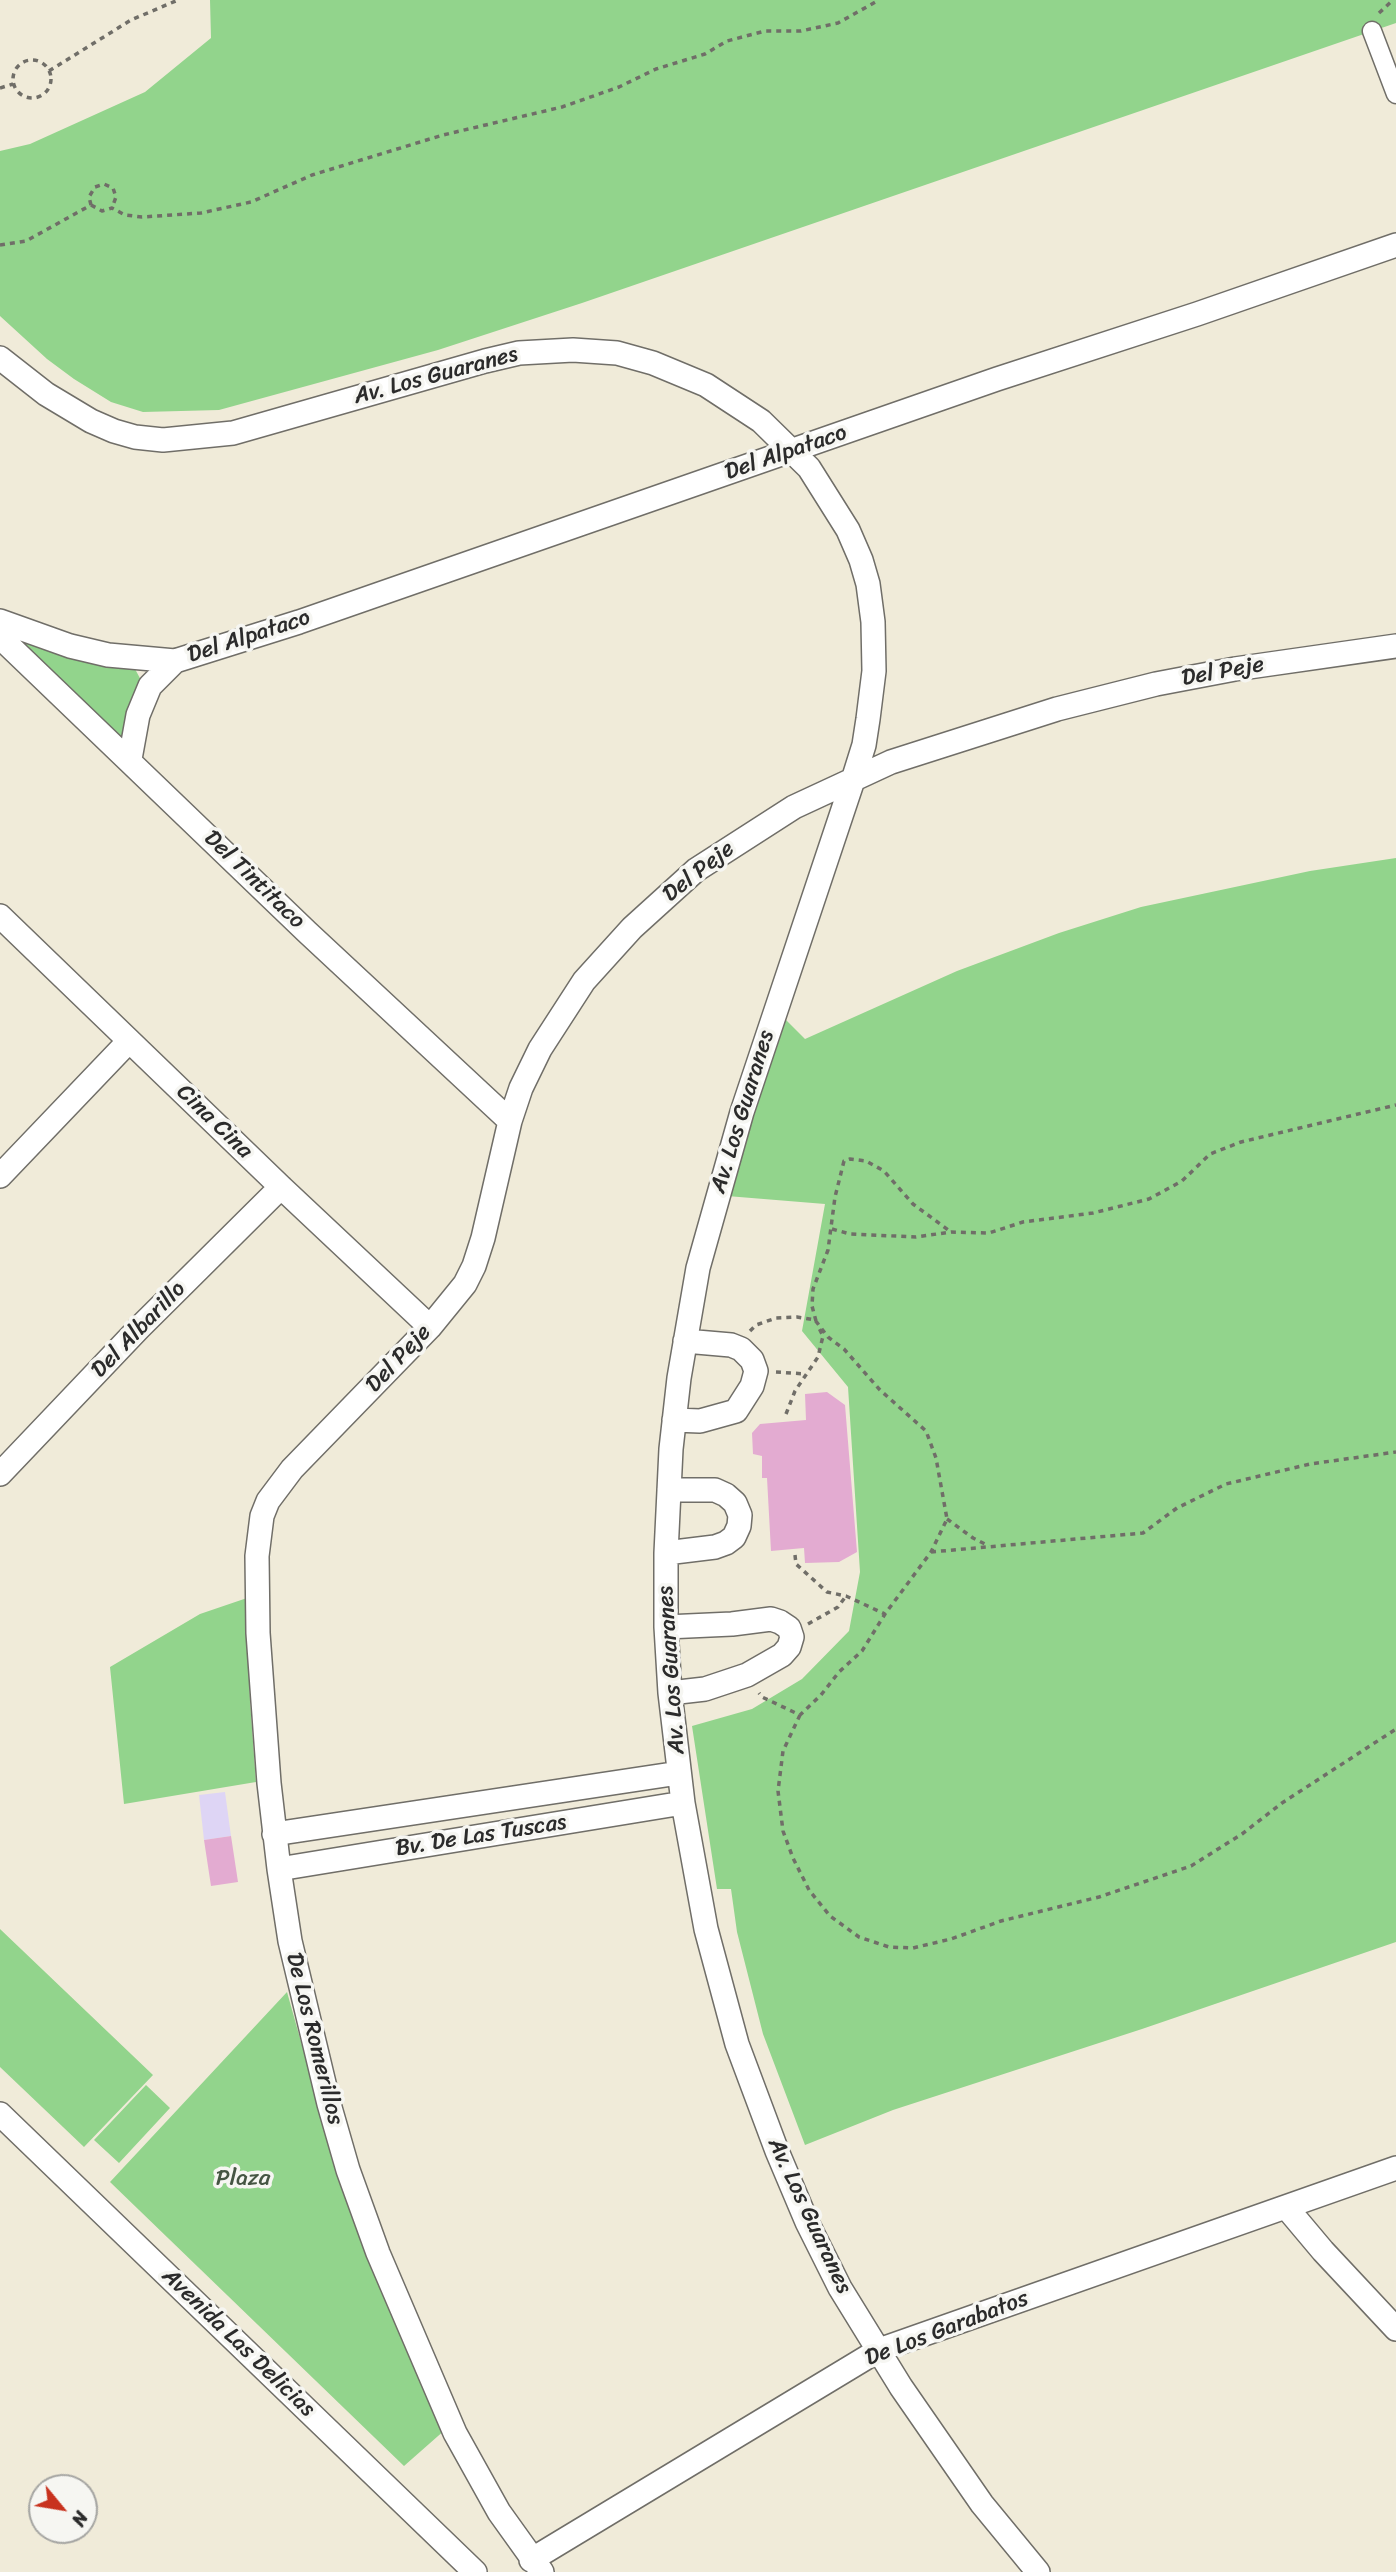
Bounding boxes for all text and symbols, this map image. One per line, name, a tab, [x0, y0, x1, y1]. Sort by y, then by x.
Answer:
street label: Av. Los Guaranes	[351, 341, 521, 411]
street label: Del Alpataco	[721, 419, 851, 487]
street label: Del Alpataco	[184, 604, 314, 670]
street label: Del Peje	[1180, 651, 1266, 693]
street label: Del Tintitaco	[198, 825, 310, 935]
street label: Del Peje	[658, 836, 740, 908]
street label: Av. Los Guaranes	[705, 1027, 781, 1197]
street label: Cina Cina	[170, 1079, 258, 1165]
street label: Del Albarillo	[86, 1276, 192, 1384]
street label: Del Peje	[361, 1319, 437, 1399]
street label: Av. Los Guaranes	[652, 1585, 692, 1755]
street label: Bv. De Las Tuscas	[394, 1809, 568, 1863]
street label: De Los Romerillos	[279, 1950, 349, 2128]
street label: Av. Los Guaranes	[761, 2134, 857, 2298]
park label: Plaza	[216, 2165, 270, 2193]
street label: Avenida Las Delicias	[156, 2263, 320, 2423]
street label: De Los Garabatos	[861, 2285, 1033, 2373]
north arrow	[28, 2474, 98, 2544]
text: N	[62, 2505, 97, 2533]

